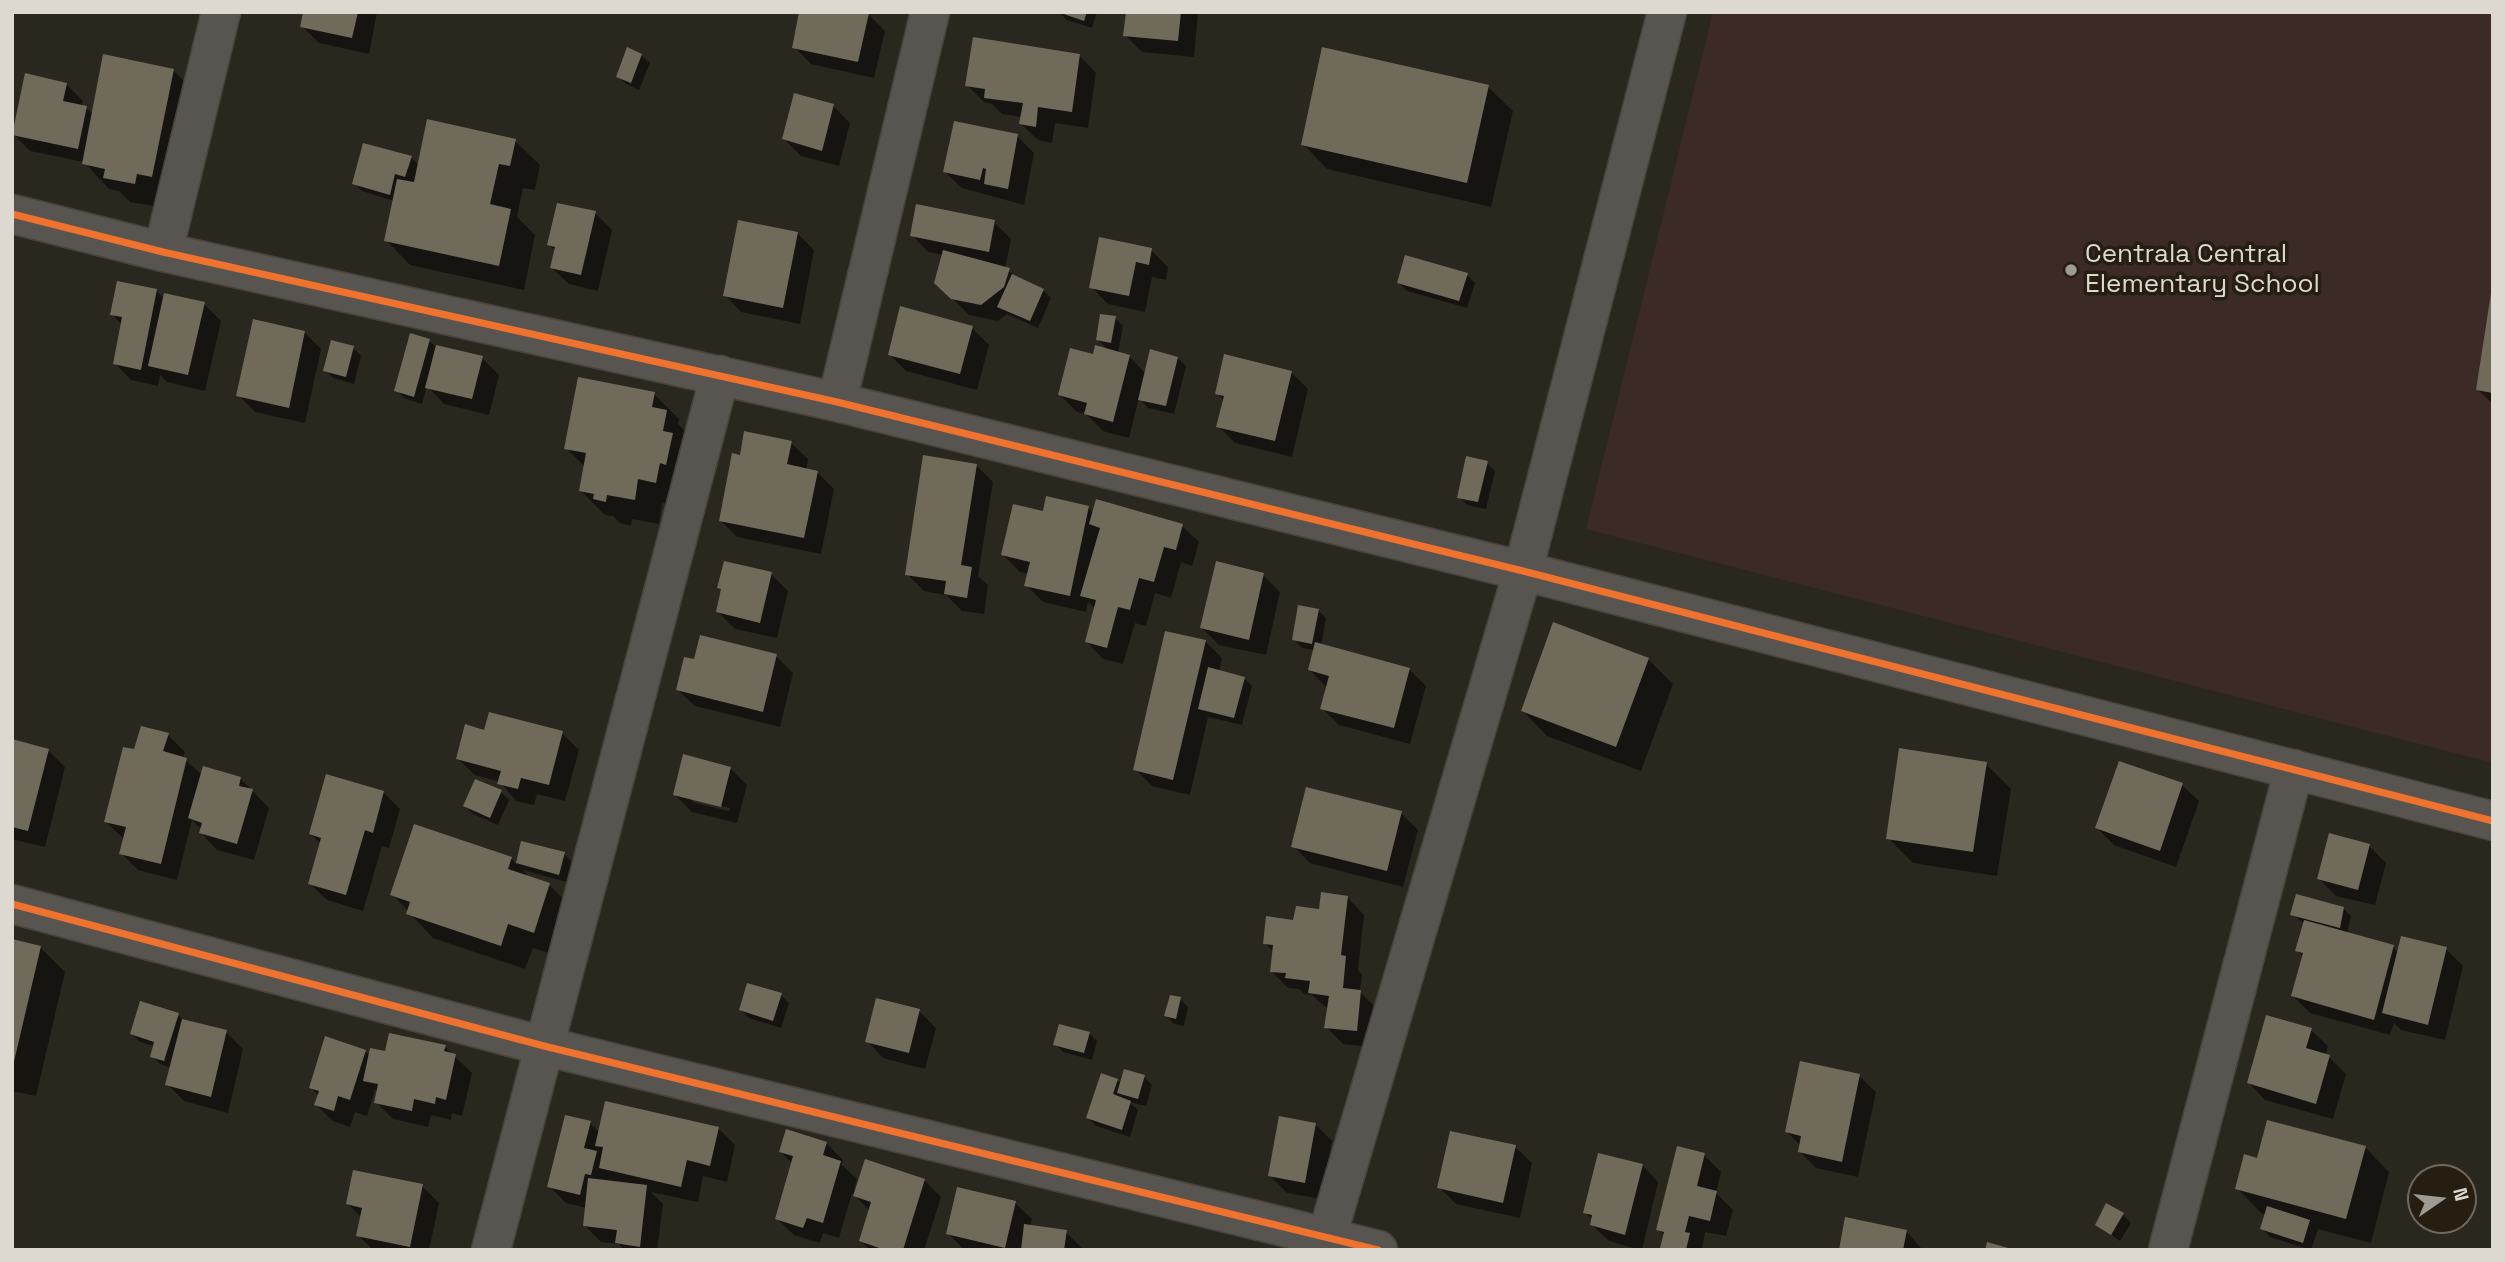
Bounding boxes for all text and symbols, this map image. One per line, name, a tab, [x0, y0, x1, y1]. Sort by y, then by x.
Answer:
place label: Centrala Central Elementary School	[2085, 239, 2320, 300]
marker: Centrala Central Elementary School	[2063, 262, 2079, 278]
north arrow	[2407, 1164, 2477, 1234]
text: N	[2447, 1185, 2475, 1203]

